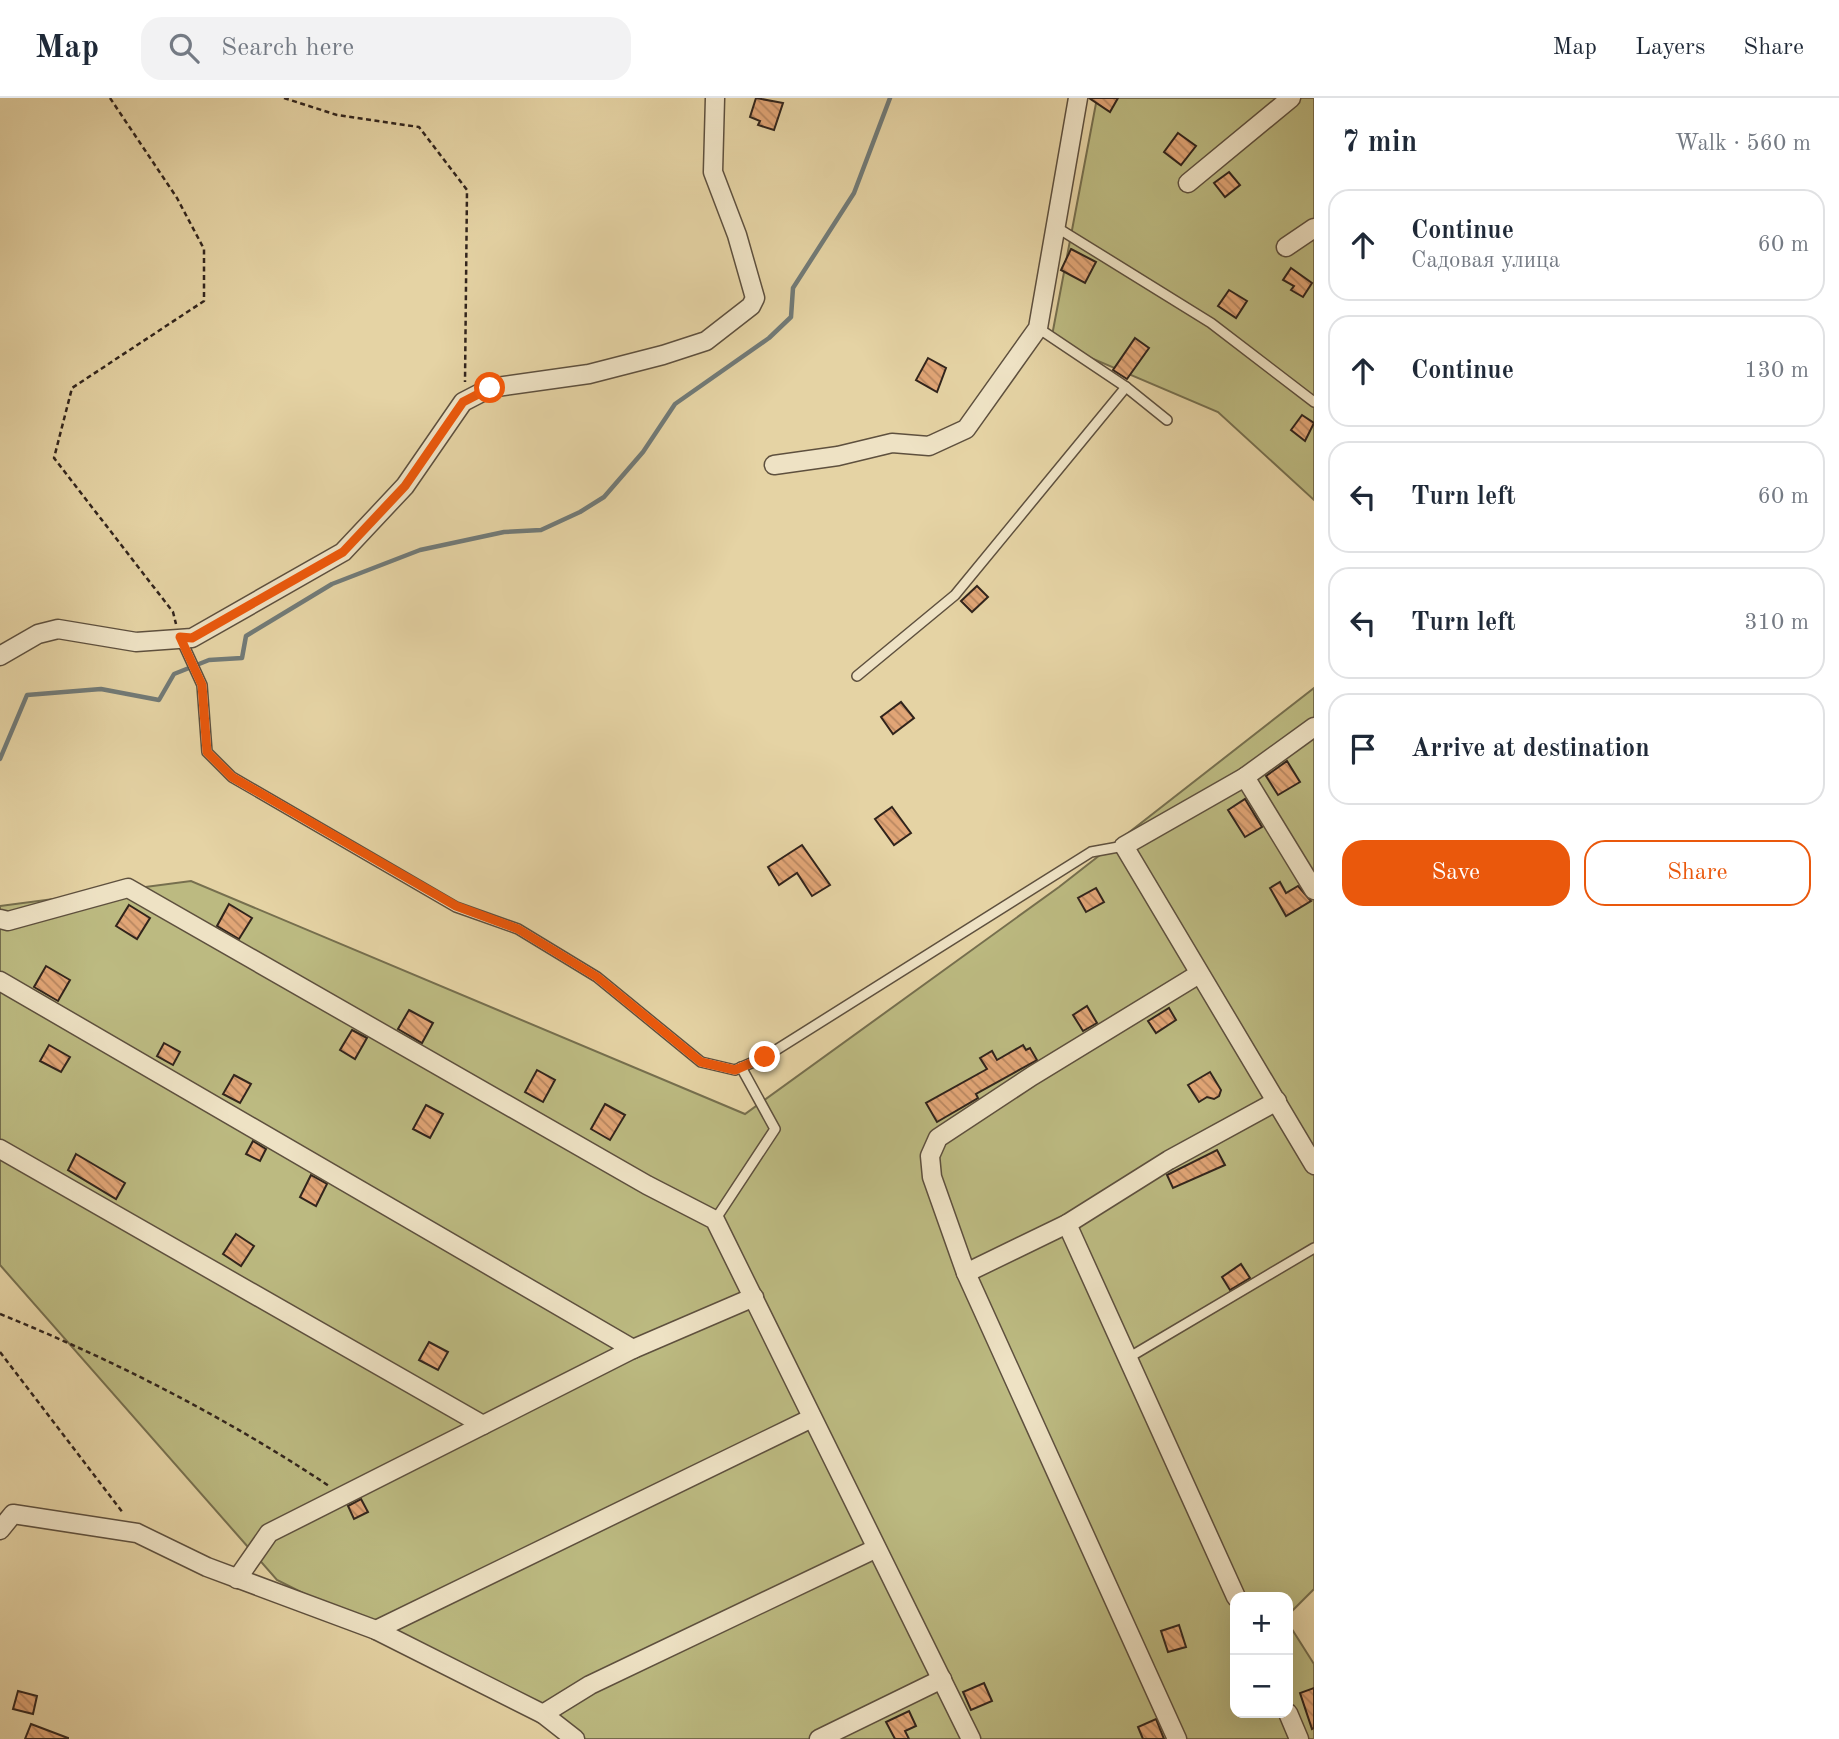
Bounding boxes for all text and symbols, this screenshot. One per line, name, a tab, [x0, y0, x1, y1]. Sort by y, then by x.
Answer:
search box	[141, 17, 631, 80]
icon: search	[165, 29, 203, 67]
text: Map	[35, 32, 99, 65]
text: Search here	[221, 35, 354, 61]
text: Map	[1553, 36, 1597, 60]
text: Layers	[1635, 36, 1705, 60]
text: Share	[1743, 36, 1804, 60]
text: 7 min	[1342, 128, 1417, 158]
text: Walk · 560 m	[1675, 132, 1811, 155]
text: Continue	[1411, 218, 1514, 244]
icon: ahead	[1344, 226, 1382, 264]
text: 60 m	[1758, 233, 1809, 256]
text: Садовая улица	[1411, 249, 1560, 272]
icon: ahead	[1344, 352, 1382, 390]
text: Continue	[1411, 358, 1514, 384]
text: 130 m	[1744, 359, 1809, 382]
route start	[474, 372, 505, 403]
icon: left	[1344, 478, 1382, 516]
text: Turn left	[1411, 484, 1516, 510]
text: 60 m	[1758, 485, 1809, 508]
icon: left	[1344, 604, 1382, 642]
text: Turn left	[1411, 610, 1516, 636]
text: 310 m	[1744, 611, 1809, 634]
icon: arrive	[1344, 730, 1382, 768]
text: Arrive at destination	[1411, 736, 1650, 762]
button: Save	[1342, 840, 1570, 906]
button: Share	[1584, 840, 1811, 906]
route end	[749, 1041, 780, 1072]
map controls	[1230, 1592, 1293, 1718]
button: +	[1230, 1592, 1293, 1655]
button: −	[1230, 1655, 1293, 1718]

